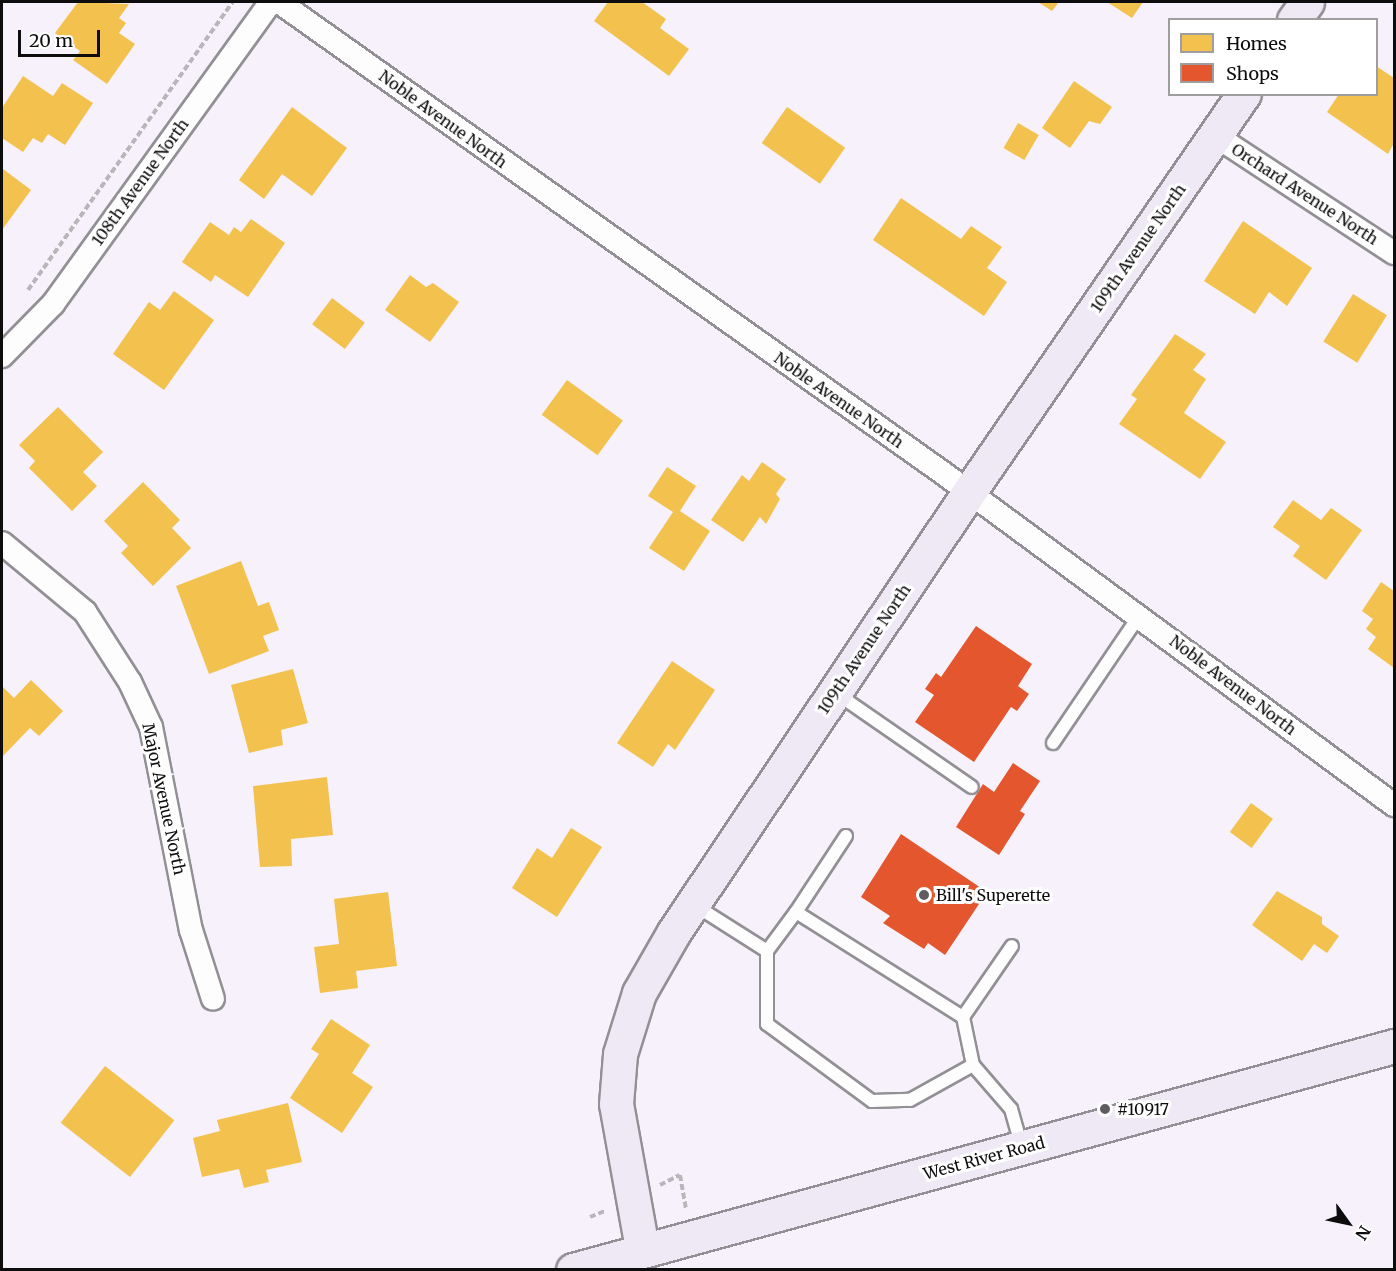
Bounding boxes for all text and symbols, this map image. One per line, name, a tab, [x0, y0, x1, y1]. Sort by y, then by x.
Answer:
scale bar	[21, 18, 104, 56]
legend	[1168, 18, 1378, 96]
text: 20 m	[29, 29, 73, 52]
text: Homes	[1226, 32, 1287, 55]
text: Shops	[1226, 62, 1279, 85]
street label: Noble Avenue North	[375, 66, 511, 172]
street label: 108th Avenue North	[87, 115, 193, 249]
street label: Orchard Avenue North	[1228, 139, 1382, 249]
street label: 109th Avenue North	[1086, 180, 1190, 316]
street label: Noble Avenue North	[771, 348, 907, 452]
street label: 109th Avenue North	[813, 580, 915, 718]
street label: Noble Avenue North	[1166, 631, 1300, 739]
street label: Major Avenue North	[139, 721, 189, 877]
place label: Bill's Superette	[936, 885, 1050, 905]
marker: Bill's Superette	[917, 888, 931, 902]
place label: #10917	[1117, 1099, 1169, 1119]
marker: #10917	[1098, 1102, 1112, 1116]
street label: West River Road	[921, 1133, 1047, 1183]
north arrow	[1318, 1193, 1378, 1253]
text: N	[1351, 1222, 1375, 1244]

